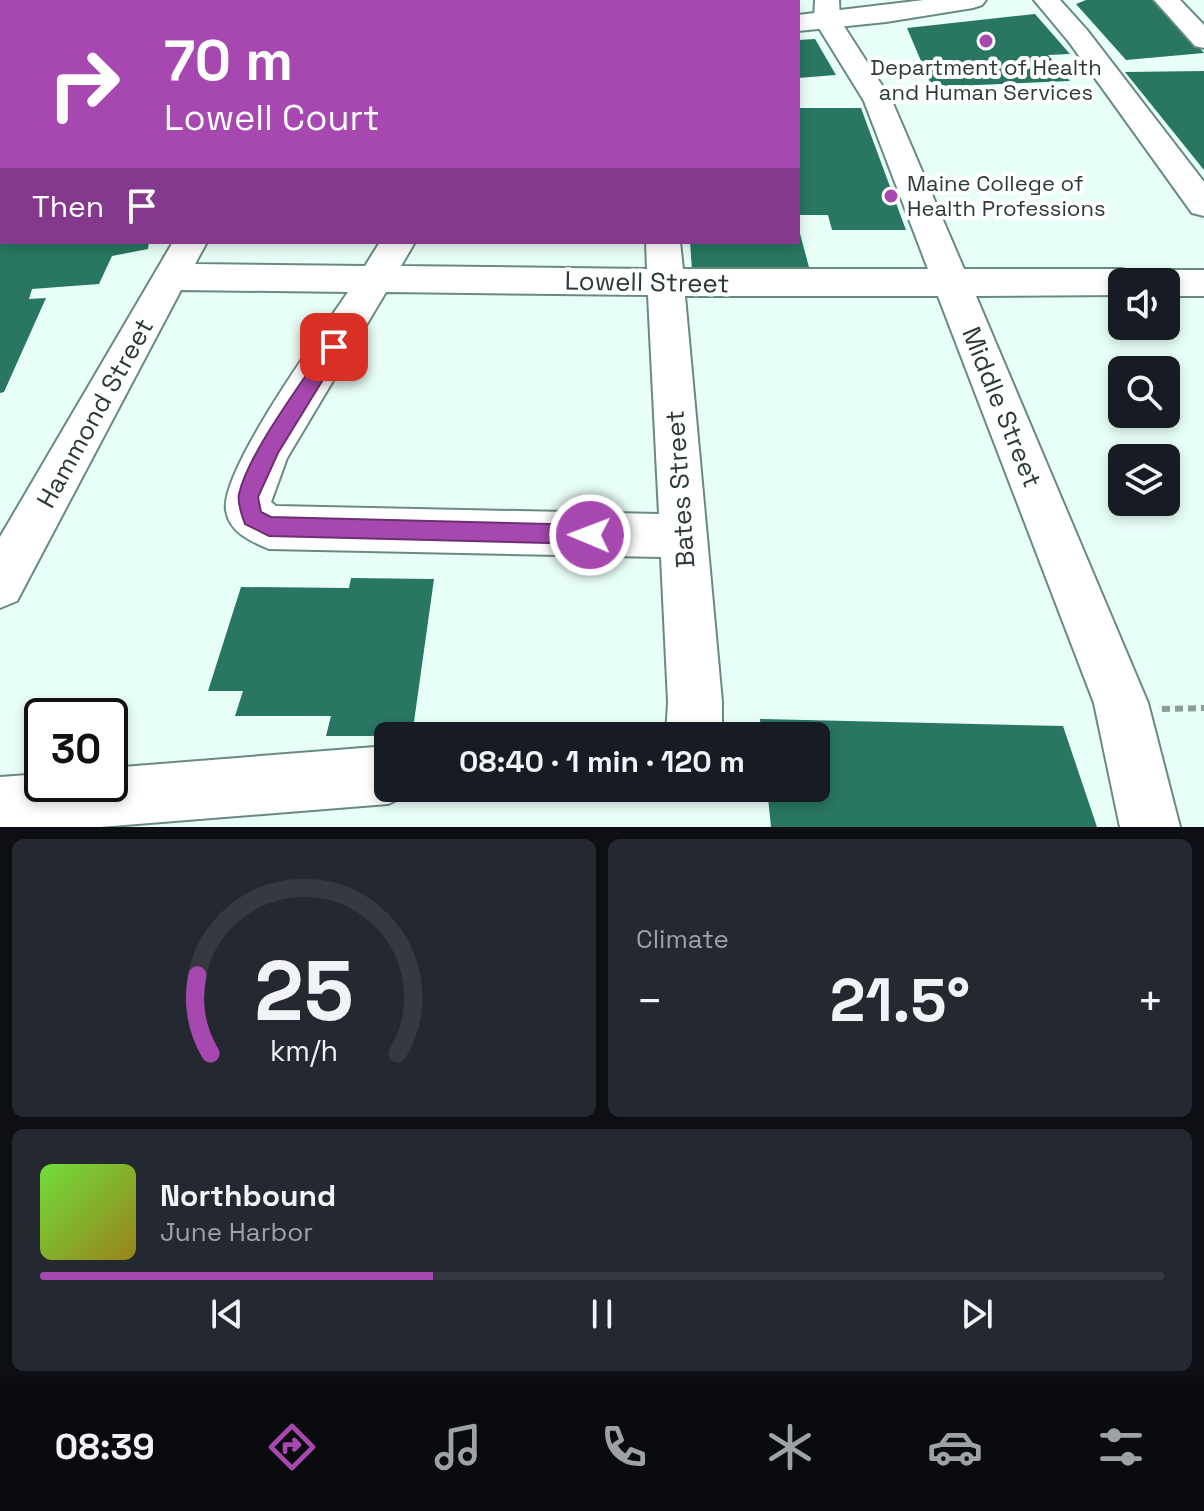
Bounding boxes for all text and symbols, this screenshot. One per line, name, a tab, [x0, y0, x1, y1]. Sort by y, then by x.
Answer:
text: 70 m	[164, 25, 293, 96]
icon: right	[32, 32, 136, 136]
marker: Department of Health and Human Services	[977, 32, 995, 50]
place label: Department of Health and Human Services	[870, 53, 1102, 106]
text: Lowell Court	[164, 95, 380, 141]
place label: Maine College of Health Professions	[907, 169, 1106, 222]
icon: arrive	[120, 184, 164, 228]
text: Then	[32, 187, 104, 226]
marker: Maine College of Health Professions	[882, 187, 900, 205]
street label: Lowell Street	[564, 264, 730, 300]
map controls	[1108, 268, 1180, 516]
button: sound	[1108, 268, 1180, 340]
street label: Hammond Street	[29, 312, 161, 514]
pin	[300, 313, 368, 381]
street label: Middle Street	[954, 322, 1050, 492]
icon: arrive	[312, 325, 356, 369]
button: search	[1108, 356, 1180, 428]
street label: Bates Street	[658, 409, 702, 569]
button: layers	[1108, 444, 1180, 516]
position arrow	[548, 493, 632, 577]
speed limit sign: 30	[24, 698, 128, 802]
text: 08:40 · 1 min · 120 m	[459, 742, 745, 781]
text: Climate	[636, 922, 729, 956]
text: 25	[254, 938, 354, 1044]
text: 21.5°	[830, 962, 970, 1039]
text: −	[636, 973, 663, 1029]
text: +	[1137, 973, 1164, 1029]
text: km/h	[270, 1033, 338, 1069]
text: Northbound	[160, 1176, 336, 1215]
text: June Harbor	[160, 1215, 313, 1249]
icon: previous	[205, 1292, 249, 1336]
icon: pause	[580, 1292, 624, 1336]
icon: next	[955, 1292, 999, 1336]
icon: directions	[264, 1419, 320, 1475]
icon: music	[430, 1419, 486, 1475]
icon: phone	[596, 1419, 652, 1475]
icon: climate	[762, 1419, 818, 1475]
icon: car	[927, 1419, 983, 1475]
icon: filters	[1093, 1419, 1149, 1475]
text: 08:39	[55, 1424, 155, 1470]

